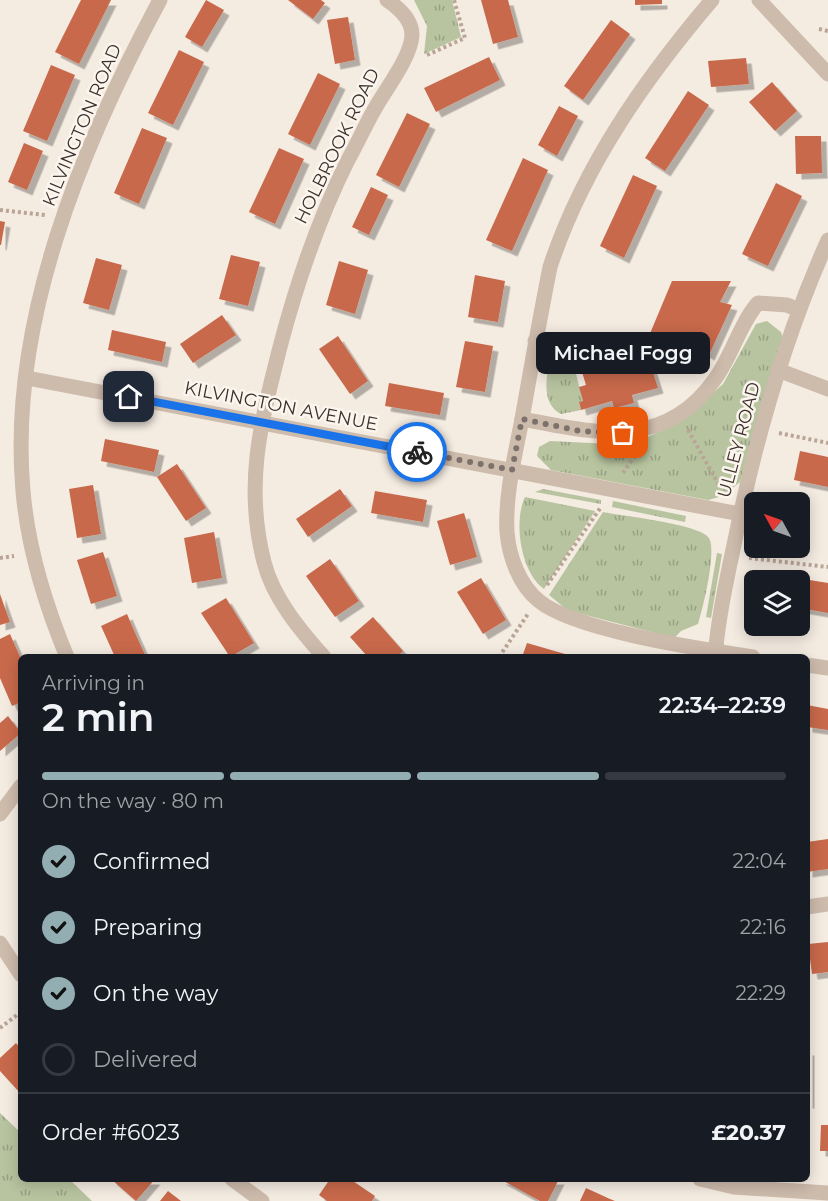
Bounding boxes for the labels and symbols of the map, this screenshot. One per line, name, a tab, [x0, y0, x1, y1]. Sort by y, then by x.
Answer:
street label: KILVINGTON ROAD	[38, 40, 126, 210]
street label: HOLBROOK ROAD	[290, 65, 384, 227]
callout: Michael Fogg	[536, 331, 710, 373]
pin	[103, 371, 154, 422]
street label: KILVINGTON AVENUE	[183, 376, 379, 436]
street label: ULLEY ROAD	[713, 380, 765, 500]
pin	[597, 407, 648, 458]
courier	[387, 422, 447, 482]
north arrow	[744, 492, 810, 558]

